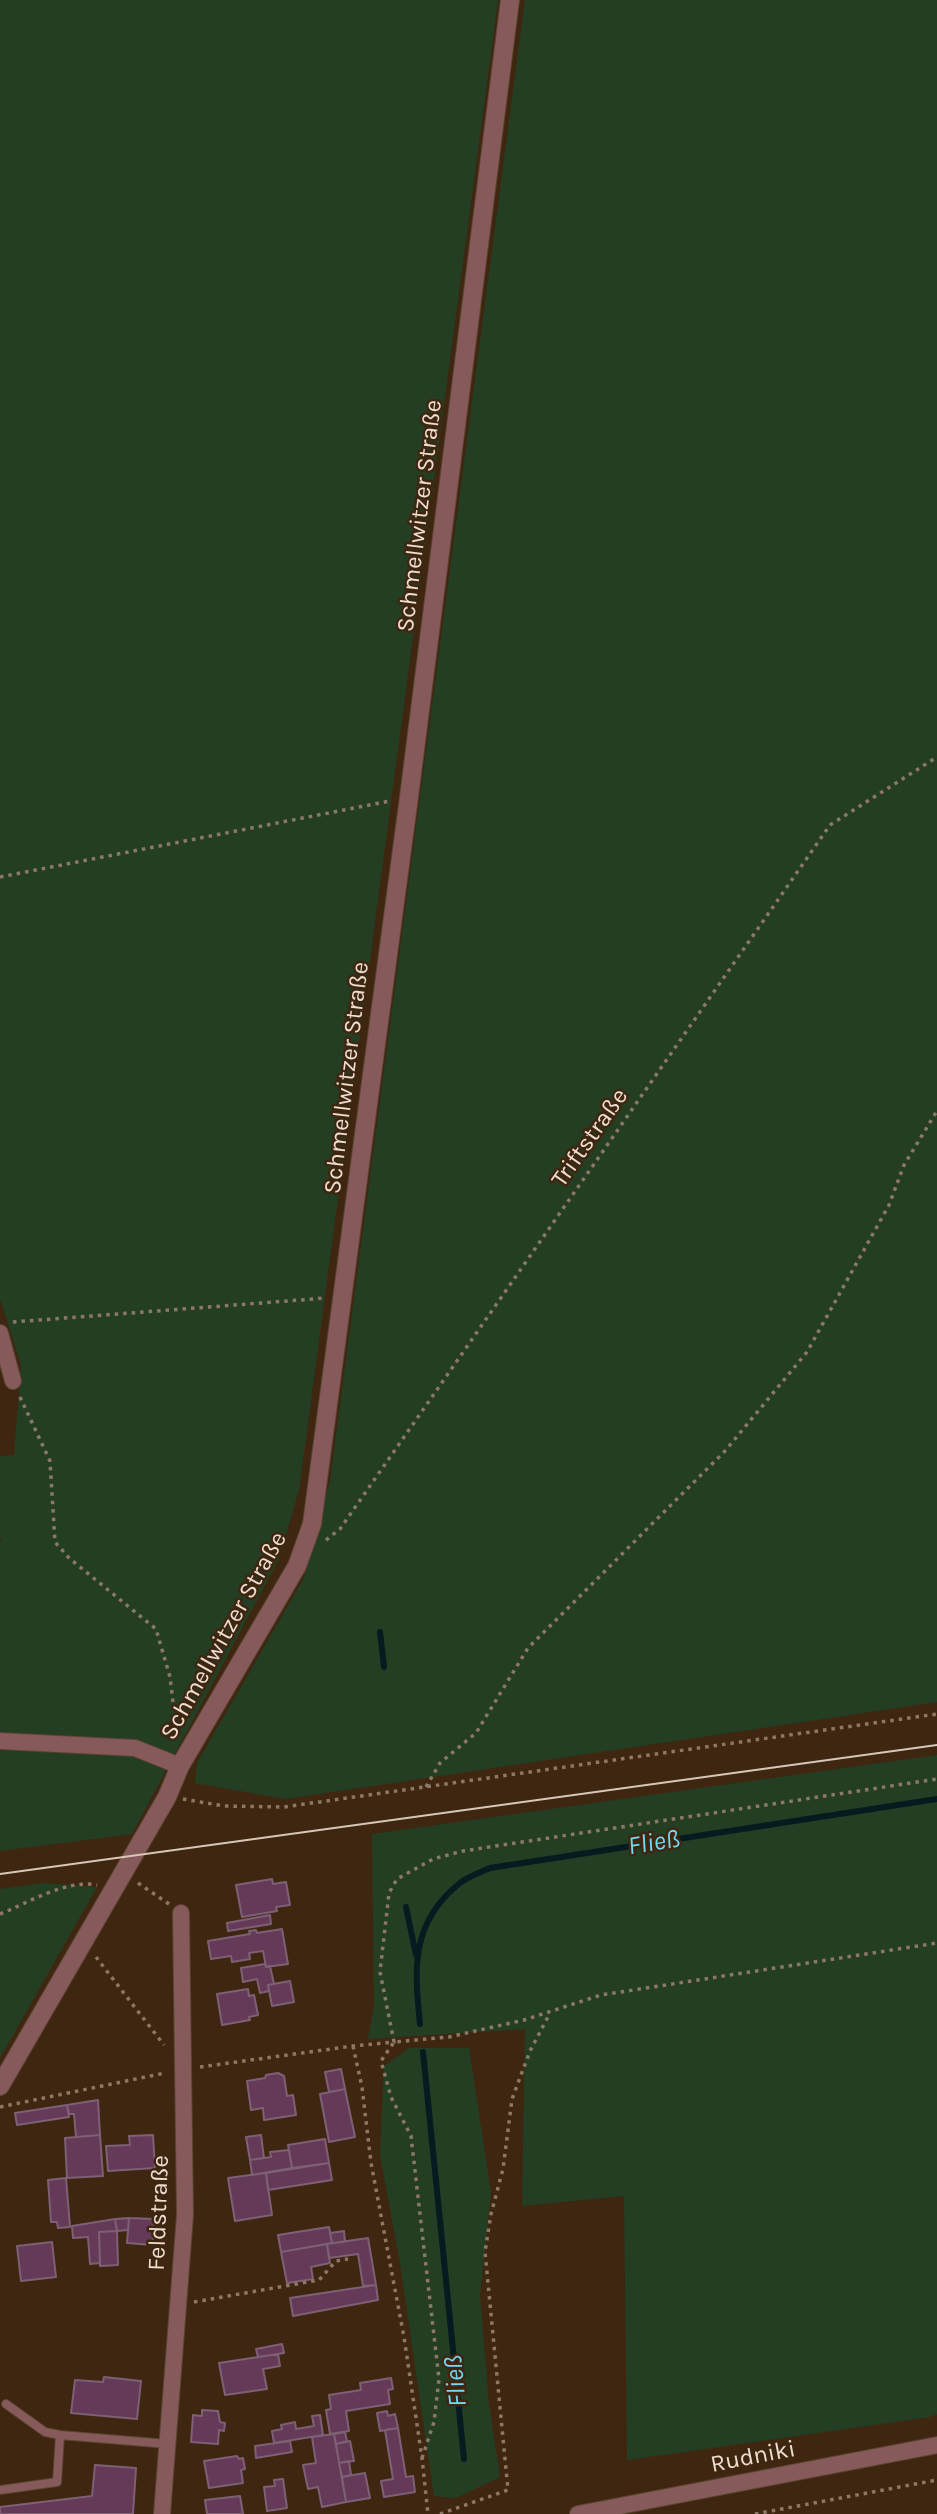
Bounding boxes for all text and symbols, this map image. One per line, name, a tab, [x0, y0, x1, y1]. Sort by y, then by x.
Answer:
street label: Schmellwitzer Straße	[391, 398, 449, 634]
street label: Schmellwitzer Straße	[318, 960, 376, 1196]
street label: Triftstraße	[546, 1083, 634, 1193]
street label: Schmellwitzer Straße	[155, 1527, 293, 1745]
water label: Fließ	[626, 1823, 682, 1863]
street label: Feldstraße	[143, 2155, 175, 2271]
water label: Fließ	[438, 2353, 474, 2409]
street label: Rudniki	[708, 2435, 798, 2479]

